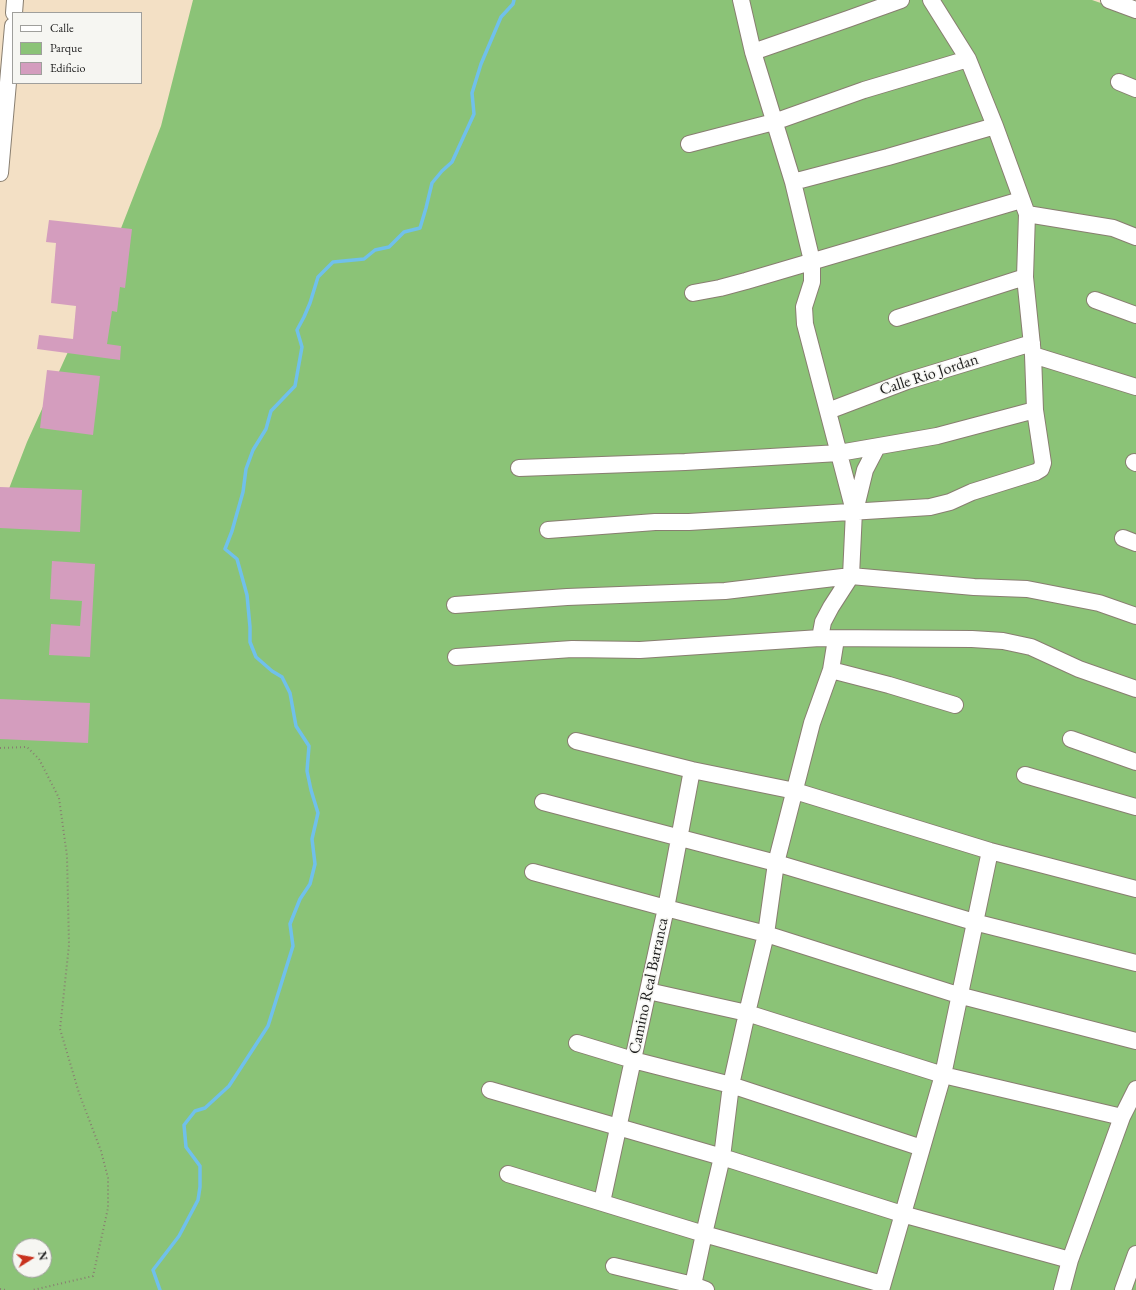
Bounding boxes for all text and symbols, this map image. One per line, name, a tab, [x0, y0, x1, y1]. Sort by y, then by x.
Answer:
legend	[12, 12, 142, 84]
text: Calle	[50, 20, 74, 36]
text: Parque	[50, 40, 82, 56]
text: Edificio	[50, 60, 85, 76]
street label: Calle Rio Jordan	[877, 350, 981, 400]
street label: Camino Real Barranca	[625, 916, 673, 1056]
north arrow	[12, 1238, 52, 1278]
text: N	[35, 1250, 51, 1262]

